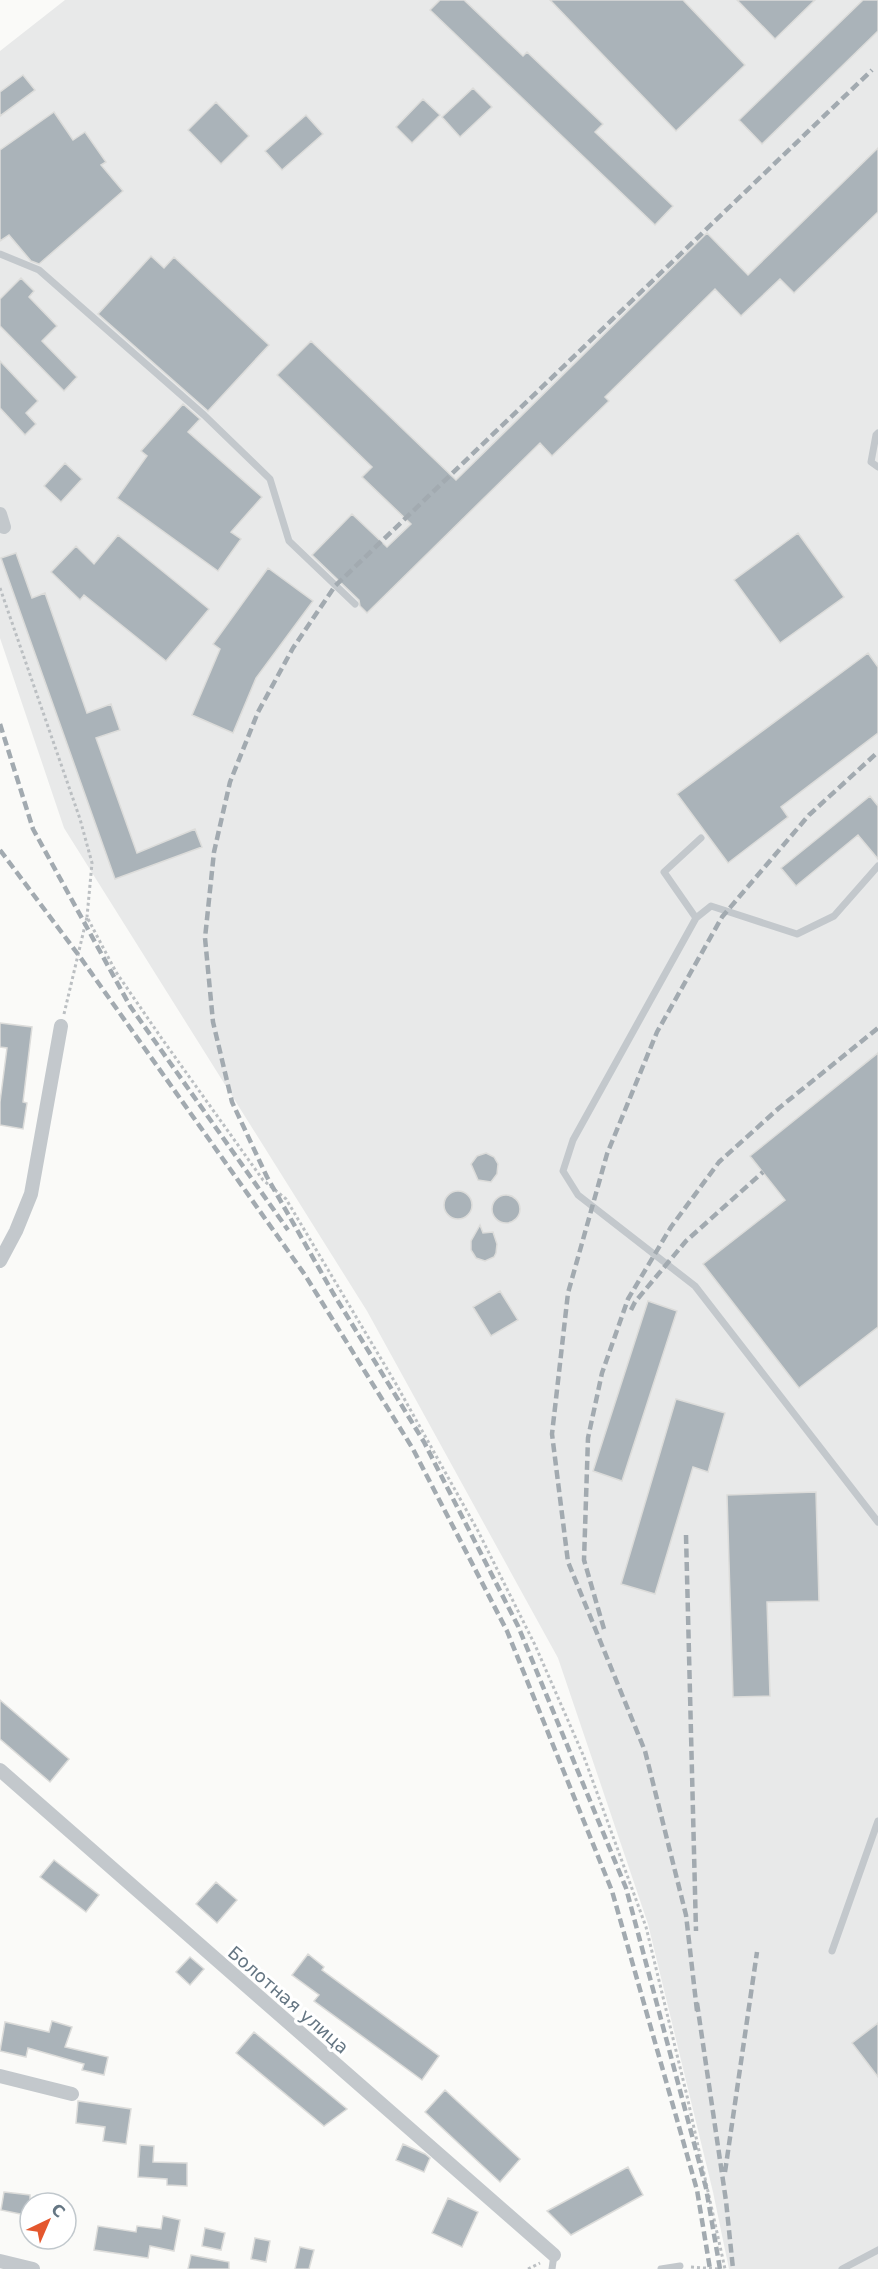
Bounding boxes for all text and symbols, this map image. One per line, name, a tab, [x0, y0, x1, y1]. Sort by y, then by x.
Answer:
street label: Болотная улица	[224, 1942, 353, 2058]
north arrow	[18, 2191, 78, 2251]
text: С	[47, 2200, 69, 2221]

